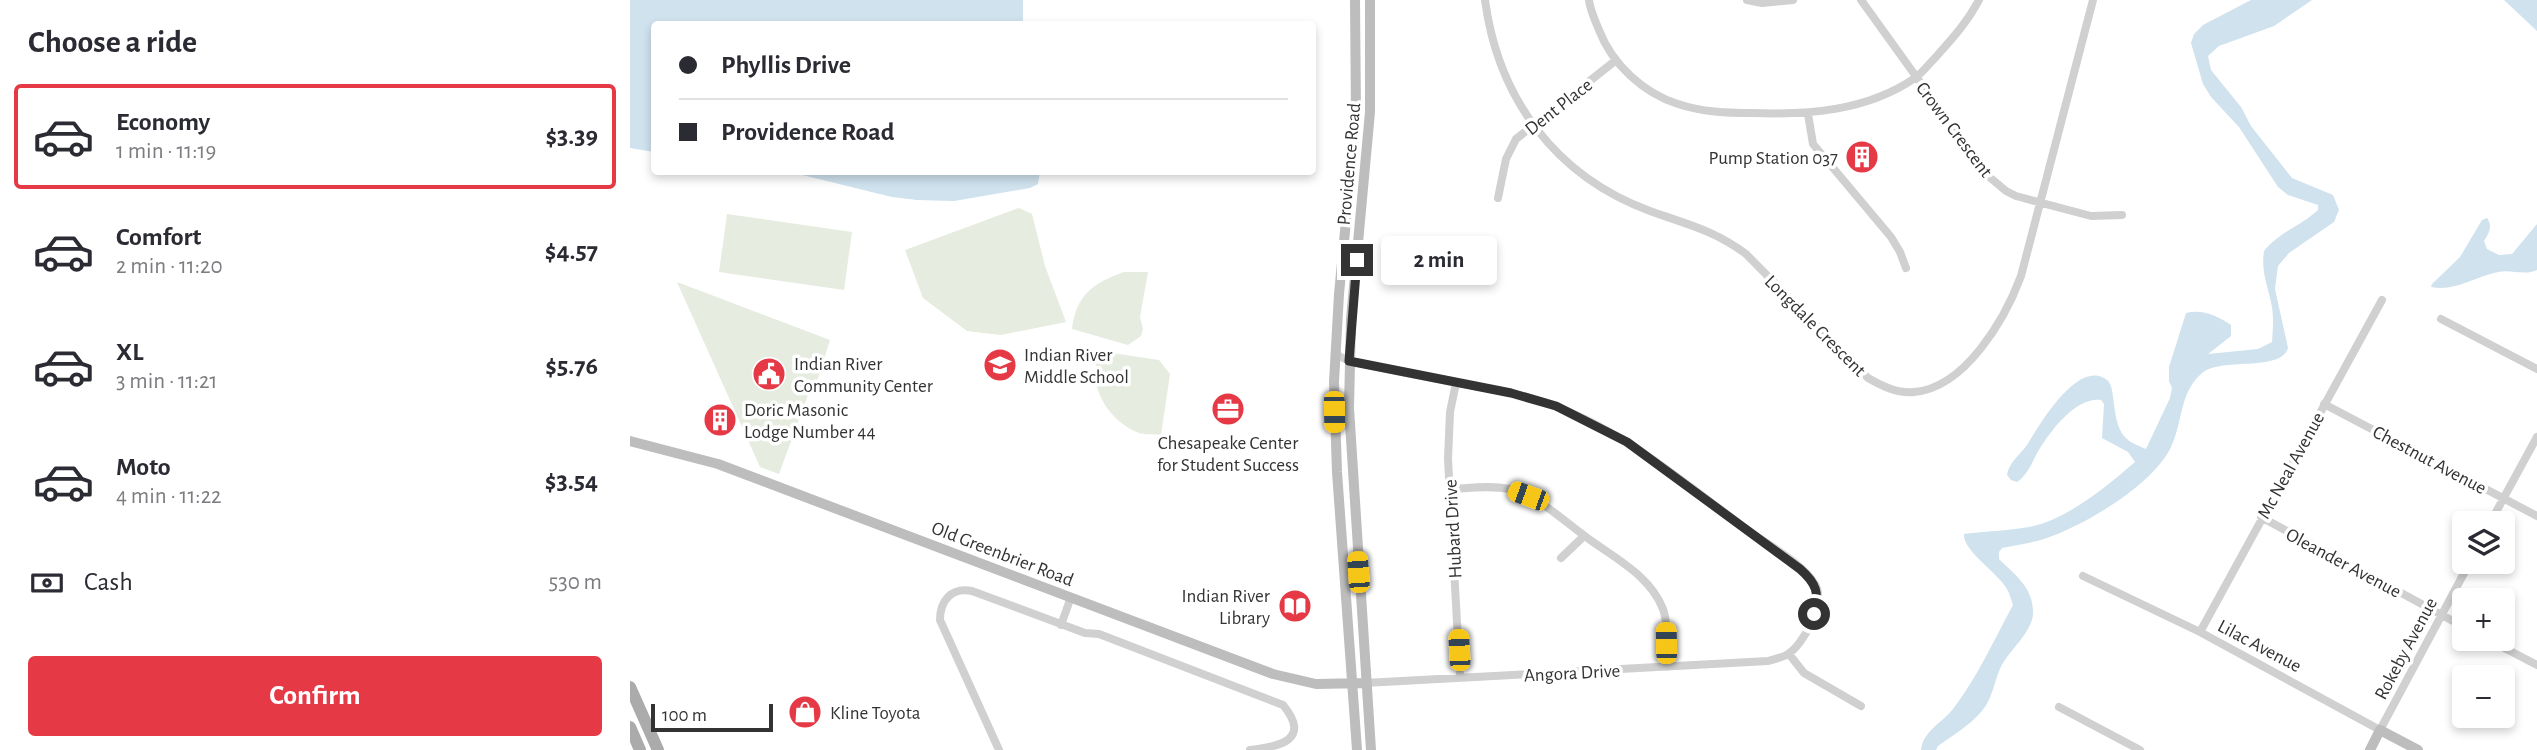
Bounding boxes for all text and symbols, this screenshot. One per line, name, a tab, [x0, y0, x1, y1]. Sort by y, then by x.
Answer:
text: Choose a ride	[28, 26, 197, 58]
text: Phyllis Drive	[721, 52, 851, 78]
street label: Dent Place	[1522, 75, 1596, 139]
street label: Crown Crescent	[1912, 79, 1996, 181]
street label: Providence Road	[1335, 102, 1364, 226]
icon: car	[32, 105, 95, 168]
text: Economy	[116, 109, 210, 135]
text: Providence Road	[721, 119, 895, 145]
text: $3.39	[545, 123, 598, 149]
building icon: Pump Station 037	[1843, 138, 1881, 176]
text: 1 min · 11:19	[116, 140, 216, 163]
place label: Pump Station 037	[1709, 149, 1838, 168]
icon: car	[32, 220, 95, 283]
text: Comfort	[116, 224, 201, 250]
callout: 2 min	[1382, 236, 1497, 284]
text: $4.57	[545, 238, 598, 264]
route end	[1341, 244, 1373, 276]
text: 2 min	[1413, 249, 1465, 272]
text: 2 min · 11:20	[116, 255, 223, 278]
street label: Longdale Crescent	[1761, 272, 1869, 380]
icon: car	[32, 335, 95, 398]
text: XL	[116, 339, 143, 365]
school or university icon: Indian River Middle School	[981, 346, 1019, 384]
place label: Indian River Middle School	[1024, 346, 1129, 387]
text: $5.76	[545, 353, 598, 379]
public building icon: Indian River Community Center	[750, 355, 788, 393]
place label: Indian River Community Center	[794, 355, 933, 396]
text: 3 min · 11:21	[116, 370, 217, 393]
office icon: Chesapeake Center for Student Success	[1209, 390, 1247, 428]
car	[1324, 391, 1345, 433]
building icon: Doric Masonic Lodge Number 44	[701, 401, 739, 439]
place label: Doric Masonic Lodge Number 44	[744, 401, 876, 442]
street label: Mc Neal Avenue	[2254, 409, 2328, 522]
street label: Chestnut Avenue	[2369, 422, 2489, 498]
place label: Chesapeake Center for Student Success	[1157, 434, 1299, 475]
icon: car	[32, 450, 95, 513]
text: Moto	[116, 454, 171, 480]
text: $3.54	[545, 468, 598, 494]
street label: Hubard Drive	[1441, 479, 1466, 579]
car	[1505, 479, 1552, 513]
text: 4 min · 11:22	[116, 485, 222, 508]
map controls	[2452, 511, 2515, 728]
button: layers	[2452, 511, 2515, 574]
street label: Old Greenbrier Road	[929, 519, 1076, 590]
street label: Oleander Avenue	[2283, 525, 2404, 602]
car	[1347, 550, 1370, 594]
icon: cash	[28, 564, 66, 602]
text: Cash	[84, 569, 133, 595]
text: 530 m	[549, 571, 602, 594]
place label: Indian River Library	[1182, 587, 1270, 628]
library icon: Indian River Library	[1276, 587, 1314, 625]
button: +	[2452, 588, 2515, 651]
street label: Rokeby Avenue	[2372, 595, 2441, 703]
route start	[1798, 598, 1830, 630]
street label: Lilac Avenue	[2214, 616, 2304, 676]
car	[1656, 622, 1677, 664]
car	[1448, 628, 1471, 672]
button: Confirm	[28, 656, 602, 736]
street label: Angora Drive	[1523, 661, 1621, 686]
button: −	[2452, 665, 2515, 728]
shop icon: Kline Toyota	[786, 693, 824, 731]
scale bar	[651, 701, 774, 733]
place label: Kline Toyota	[830, 704, 921, 723]
text: 100 m	[662, 706, 707, 725]

